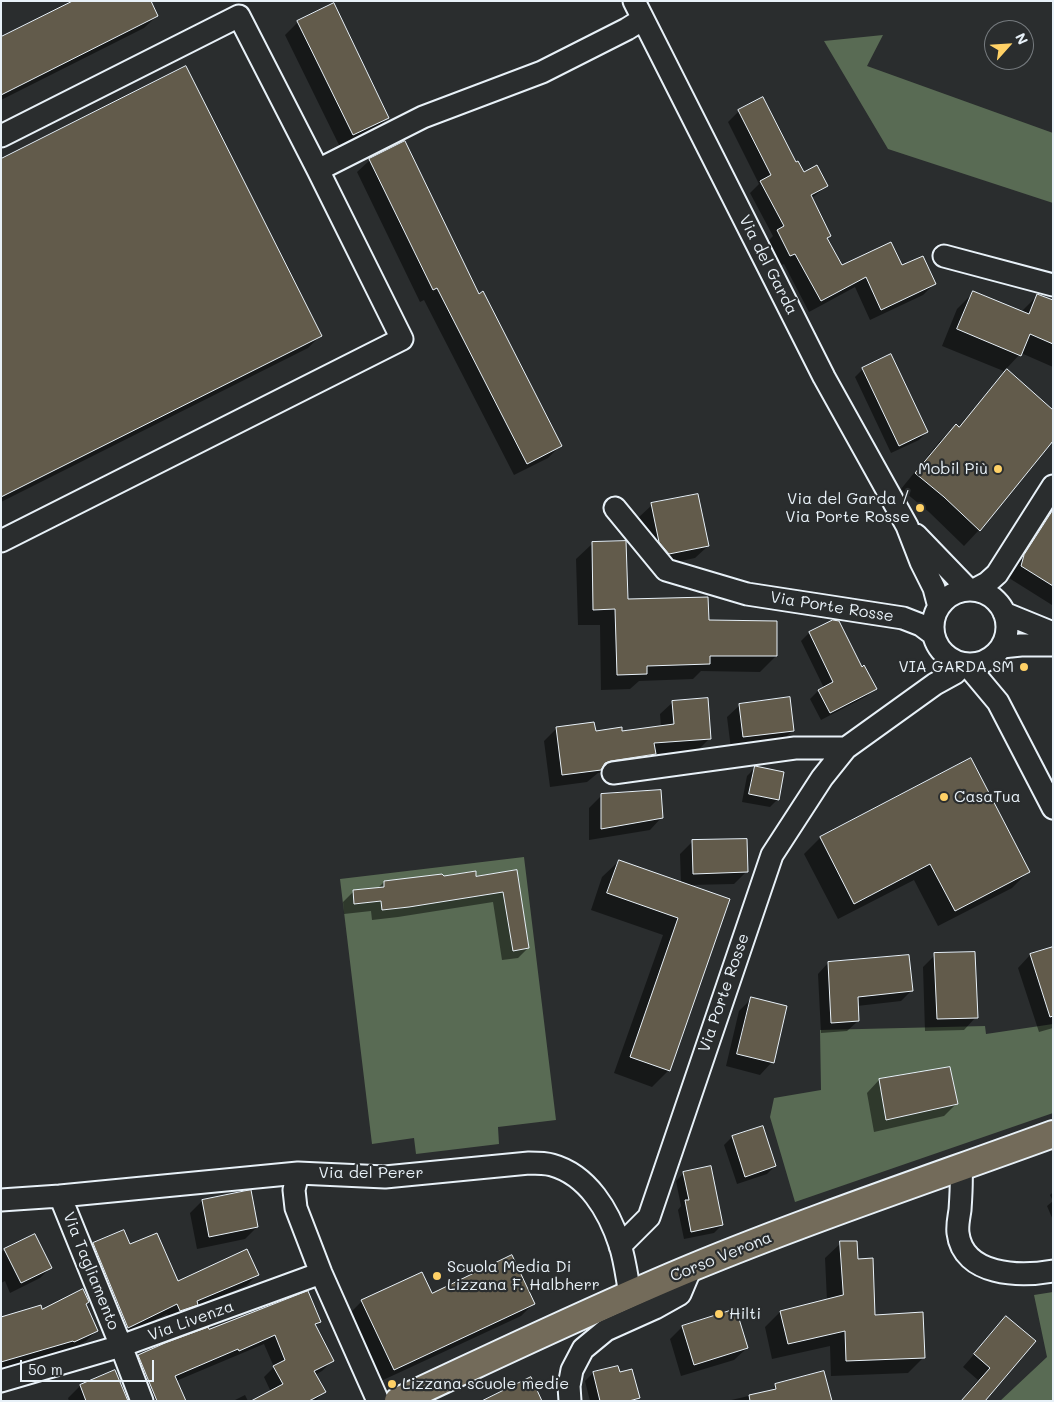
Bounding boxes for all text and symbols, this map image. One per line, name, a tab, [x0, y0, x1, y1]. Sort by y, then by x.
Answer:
north arrow	[984, 20, 1034, 70]
text: N	[1011, 30, 1033, 48]
street label: Via del Garda	[735, 212, 801, 318]
place label: Mobil Più	[918, 459, 988, 479]
marker: Mobil Più	[992, 463, 1004, 475]
place label: Via del Garda / Via Porte Rosse	[785, 489, 910, 527]
marker: Via del Garda / Via Porte Rosse	[914, 502, 926, 514]
street label: Via Porte Rosse	[769, 588, 895, 626]
place label: VIA GARDA SM	[898, 657, 1014, 677]
marker: VIA GARDA SM	[1018, 661, 1030, 673]
place label: CasaTua	[954, 787, 1021, 807]
marker: CasaTua	[938, 791, 950, 803]
street label: Via Porte Rosse	[695, 931, 753, 1055]
street label: Via del Perer	[318, 1163, 424, 1183]
street label: Via Tagliamento	[59, 1209, 123, 1333]
street label: Corso Verona	[667, 1228, 775, 1286]
place label: Scuola Media Di Lizzana F. Halbherr	[447, 1257, 600, 1295]
marker: Scuola Media Di Lizzana F. Halbherr	[431, 1270, 443, 1282]
street label: Via Livenza	[146, 1297, 236, 1345]
place label: Hilti	[729, 1304, 761, 1324]
marker: Hilti	[713, 1308, 725, 1320]
scale bar	[22, 1350, 156, 1382]
text: 50 m	[28, 1359, 63, 1379]
place label: Lizzana scuole medie	[402, 1374, 569, 1394]
marker: Lizzana scuole medie	[386, 1378, 398, 1390]

